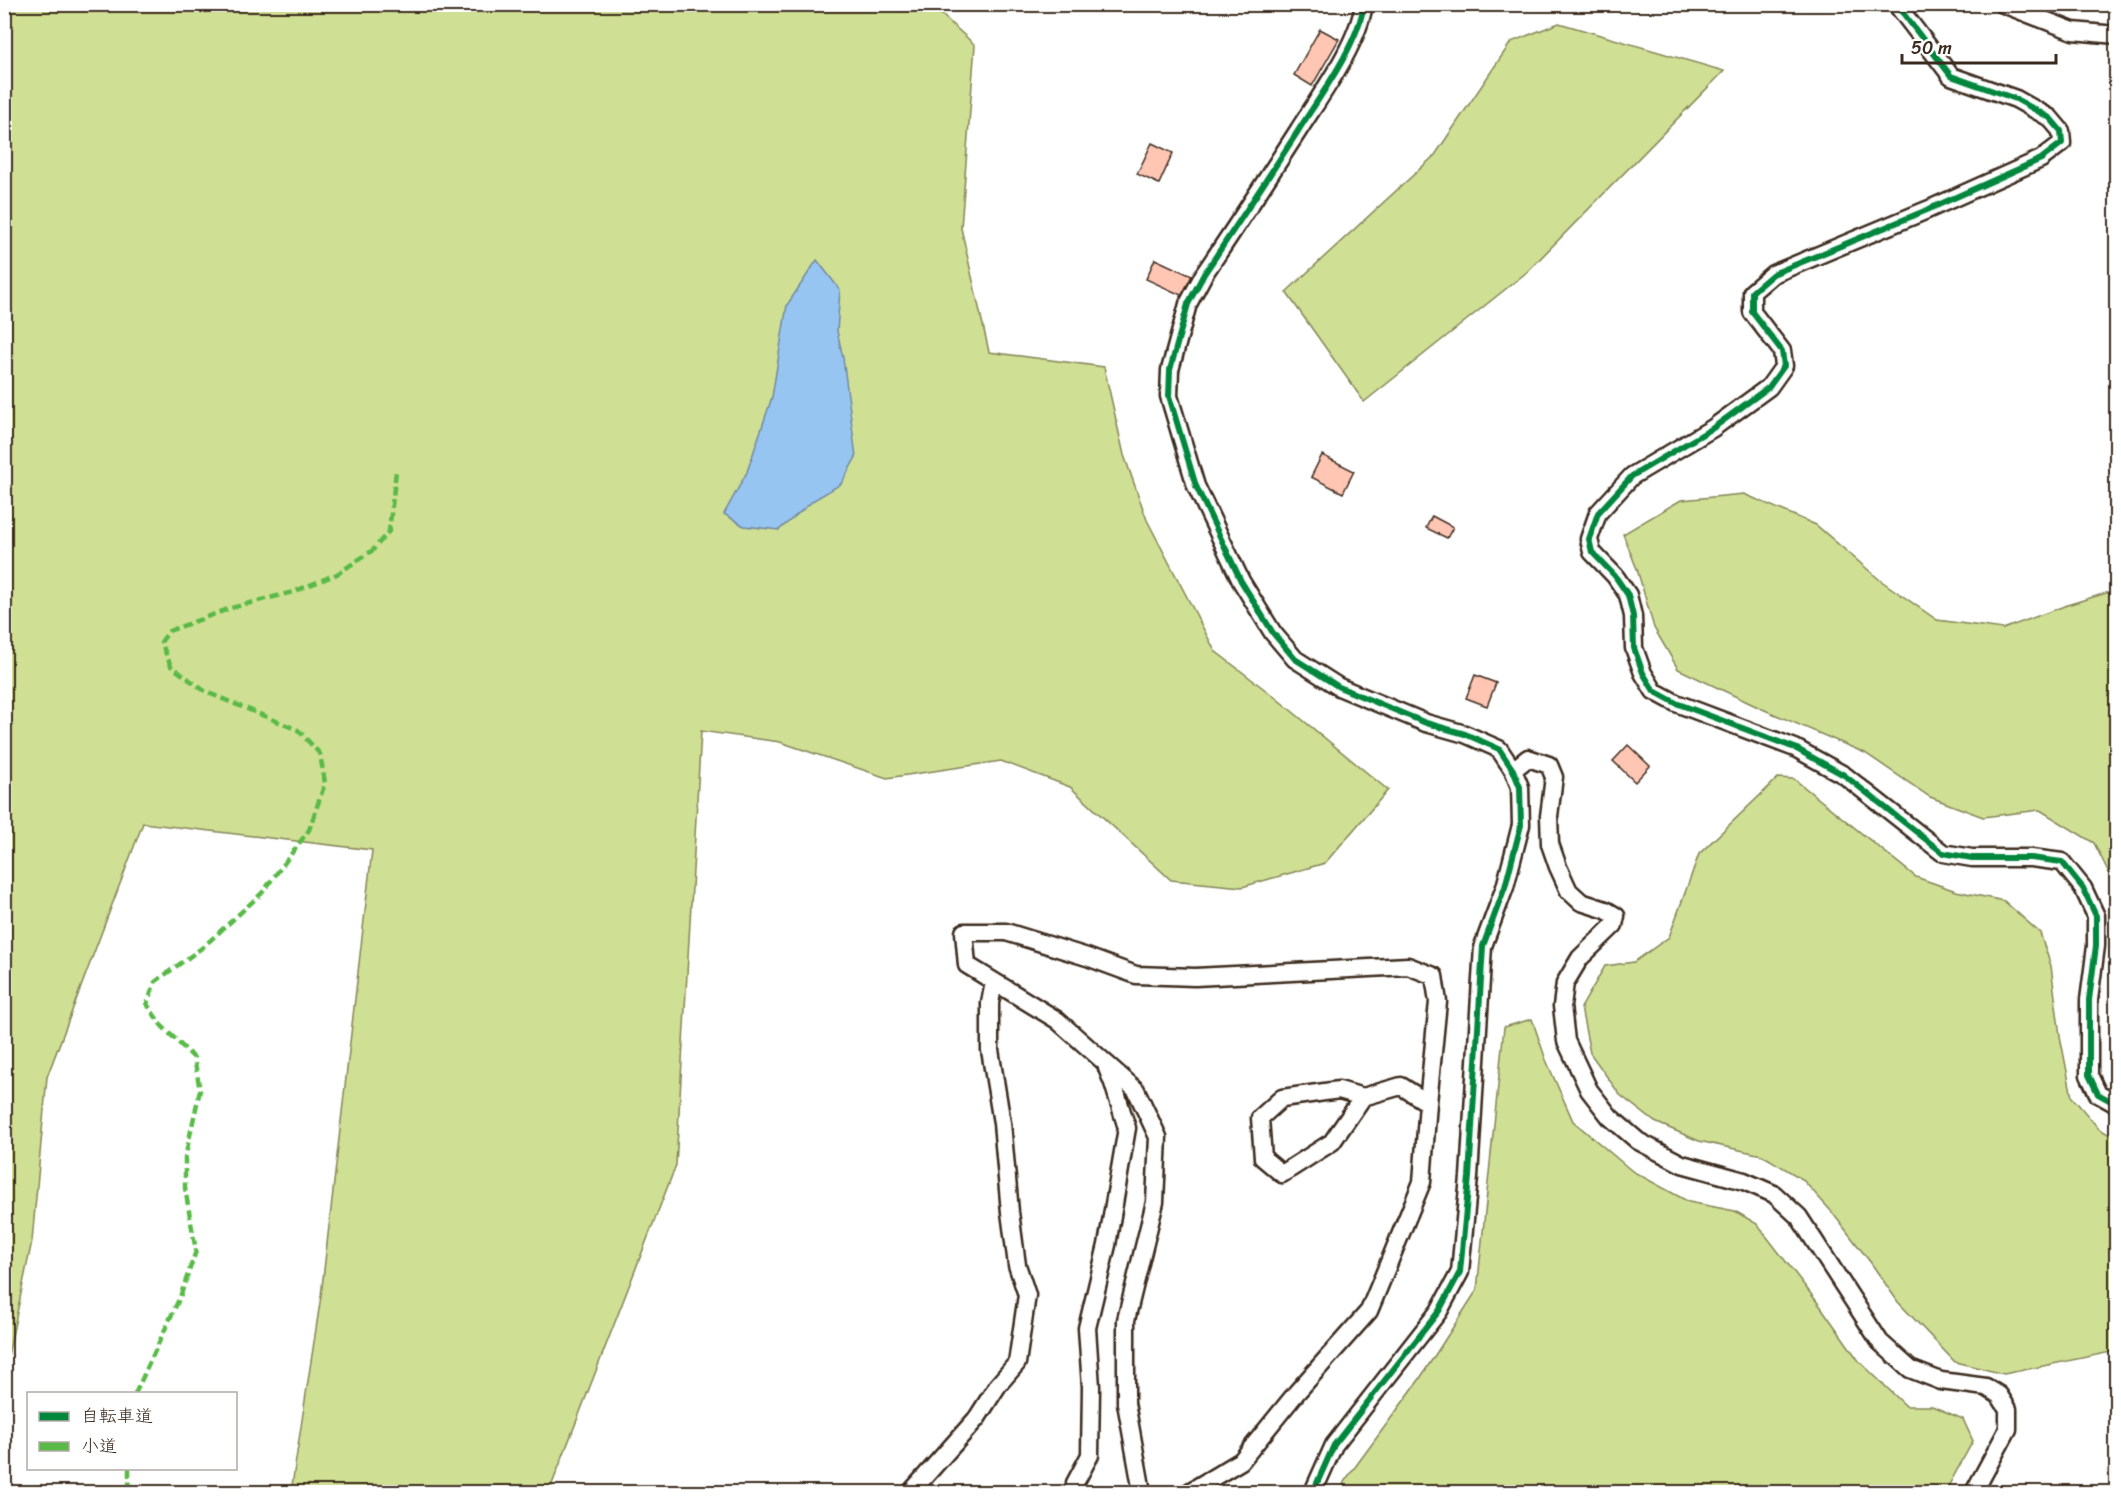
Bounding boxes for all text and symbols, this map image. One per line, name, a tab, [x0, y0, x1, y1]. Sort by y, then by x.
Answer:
scale bar	[1902, 27, 2056, 65]
text: 50 m	[1911, 32, 1952, 64]
legend	[27, 1392, 237, 1470]
text: 自転車道	[81, 1400, 153, 1432]
text: 小道	[81, 1430, 117, 1462]

